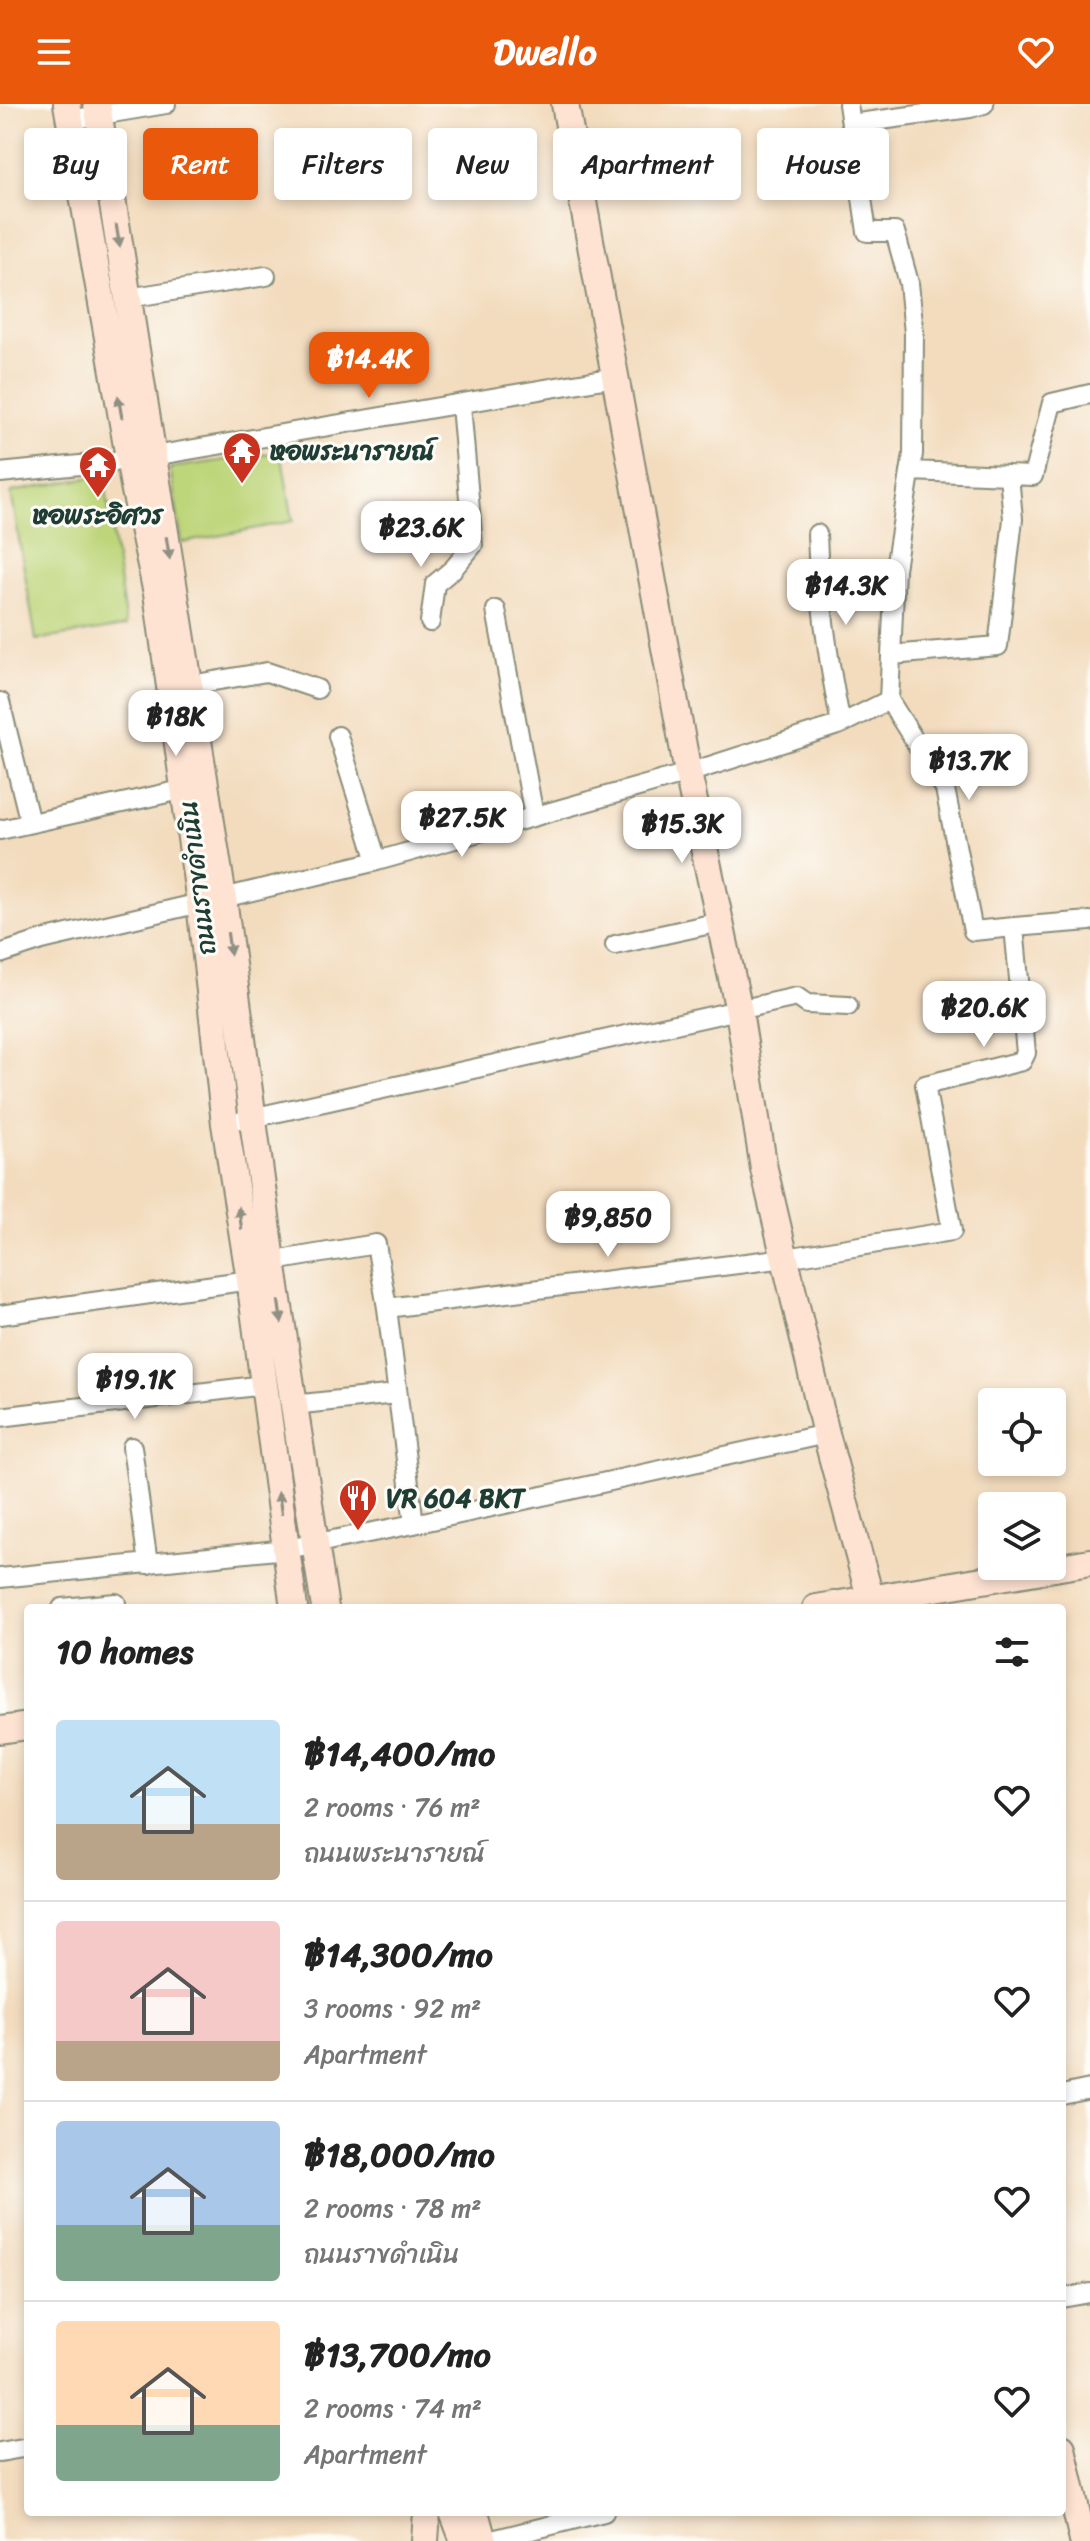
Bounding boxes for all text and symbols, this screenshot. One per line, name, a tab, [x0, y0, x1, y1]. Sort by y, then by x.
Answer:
text: Dwello	[493, 20, 597, 84]
icon: menu	[32, 30, 76, 74]
icon: heart	[1014, 30, 1058, 74]
chip: Buy	[24, 128, 127, 200]
chip: Rent	[143, 128, 258, 200]
chip: Filters	[274, 128, 412, 200]
chip: New	[428, 128, 537, 200]
chip: Apartment	[553, 128, 741, 200]
chip: House	[757, 128, 889, 200]
one-way arrow	[113, 224, 125, 249]
pin: ฿14.4K	[304, 332, 434, 400]
text: ฿14.4K	[327, 335, 411, 381]
one-way arrow	[114, 394, 126, 419]
place label: หอพระนารายณ์	[270, 428, 439, 474]
temple icon: หอพระนารายณ์	[221, 430, 263, 485]
temple icon: หอพระอิศวร	[77, 444, 119, 499]
place label: หอพระอิศวร	[33, 492, 165, 538]
pin: ฿23.6K	[356, 501, 486, 569]
text: ฿23.6K	[379, 504, 463, 550]
one-way arrow	[162, 536, 175, 561]
pin: ฿14.3K	[781, 559, 911, 627]
text: ฿14.3K	[805, 562, 887, 608]
pin: ฿18K	[129, 690, 223, 758]
text: ฿18K	[146, 693, 206, 739]
pin: ฿13.7K	[904, 734, 1034, 802]
text: ฿13.7K	[929, 737, 1009, 783]
pin: ฿27.5K	[397, 791, 527, 859]
text: ฿27.5K	[419, 794, 505, 840]
pin: ฿15.3K	[617, 797, 747, 865]
street label: ถนนราขดำเนิน	[165, 798, 229, 958]
text: ฿15.3K	[641, 800, 723, 846]
one-way arrow	[223, 932, 236, 957]
pin: ฿20.6K	[919, 981, 1049, 1049]
text: ฿20.6K	[941, 984, 1027, 1030]
pin: ฿9,850	[543, 1191, 673, 1259]
text: ฿9,850	[564, 1194, 652, 1240]
one-way arrow	[233, 1205, 246, 1230]
one-way arrow	[274, 1300, 287, 1325]
pin: ฿19.1K	[70, 1353, 200, 1421]
text: ฿19.1K	[96, 1356, 174, 1402]
map controls	[978, 1388, 1066, 1580]
button: locate	[978, 1388, 1066, 1476]
place label: VR 604 BKT	[386, 1475, 527, 1521]
restaurant icon: VR 604 BKT	[337, 1477, 379, 1532]
one-way arrow	[273, 1490, 286, 1515]
button: layers	[978, 1492, 1066, 1580]
text: 10 homes	[56, 1622, 194, 1682]
icon: filters	[990, 1630, 1034, 1674]
text: ฿14,400/mo	[304, 1724, 495, 1784]
icon: home	[120, 1752, 216, 1848]
icon: heart	[990, 1778, 1034, 1822]
text: 2 rooms · 76 m²	[304, 1784, 481, 1830]
text: ถนนพระนารายณ์	[304, 1830, 485, 1876]
text: ฿14,300/mo	[304, 1925, 493, 1985]
icon: home	[120, 1953, 216, 2049]
icon: heart	[990, 1979, 1034, 2023]
text: 3 rooms · 92 m²	[304, 1985, 481, 2031]
text: Apartment	[304, 2031, 427, 2077]
text: ฿18,000/mo	[304, 2125, 495, 2185]
icon: home	[120, 2153, 216, 2249]
icon: heart	[990, 2179, 1034, 2223]
text: 2 rooms · 78 m²	[304, 2185, 481, 2231]
text: ถนนราขดำเนิน	[304, 2231, 459, 2277]
text: ฿13,700/mo	[304, 2325, 491, 2385]
icon: home	[120, 2353, 216, 2449]
icon: heart	[990, 2379, 1034, 2423]
text: 2 rooms · 74 m²	[304, 2385, 482, 2431]
text: Apartment	[304, 2431, 427, 2477]

